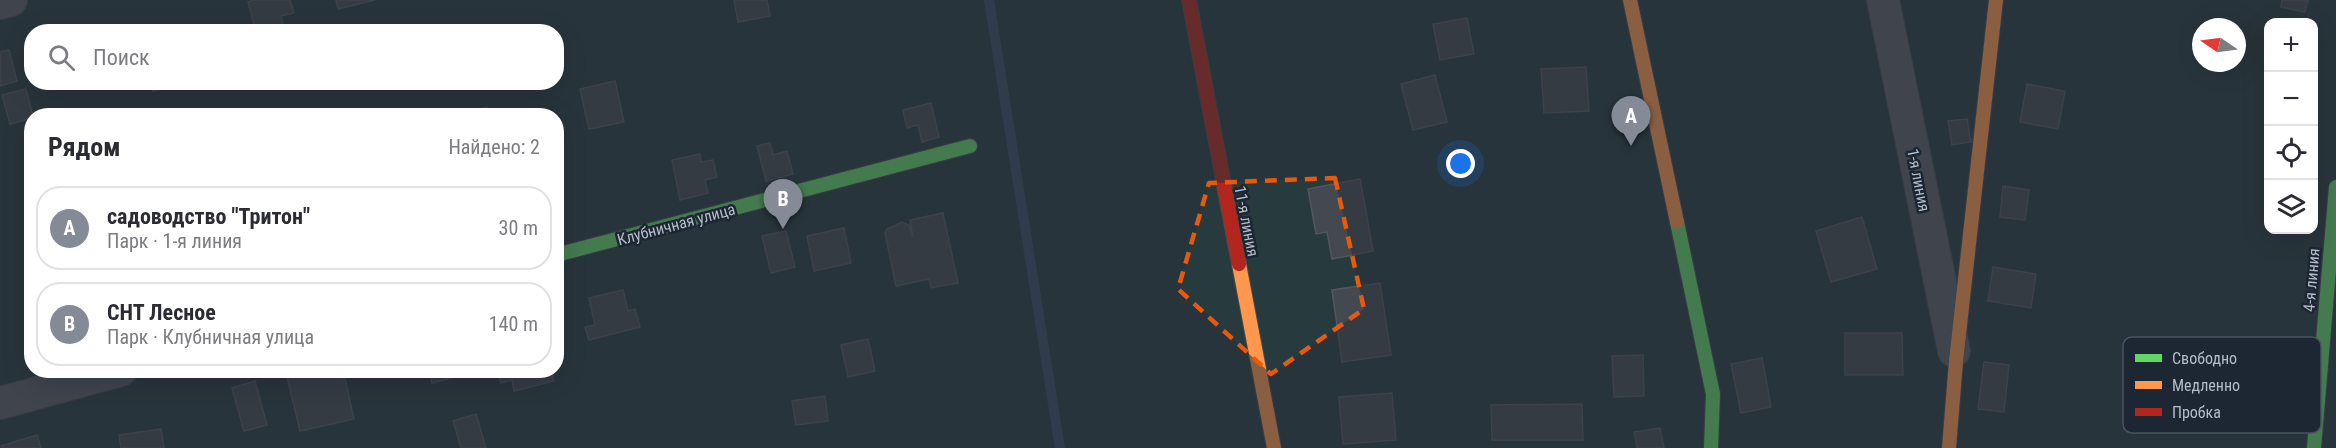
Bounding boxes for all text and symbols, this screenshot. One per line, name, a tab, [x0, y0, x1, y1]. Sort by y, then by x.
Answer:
north arrow	[2192, 18, 2246, 72]
map controls	[2264, 18, 2318, 234]
button: +	[2264, 18, 2318, 72]
search box	[24, 24, 564, 90]
icon: search	[45, 41, 78, 74]
text: Поиск	[93, 45, 150, 70]
button: −	[2264, 72, 2318, 126]
pin: A	[1612, 96, 1650, 146]
button: locate	[2264, 126, 2318, 180]
text: Рядом	[48, 132, 120, 162]
text: Найдено: 2	[448, 135, 540, 159]
street label: 1-я линия	[1903, 147, 1934, 213]
your location	[1446, 149, 1475, 178]
pin: B	[764, 180, 802, 229]
button: layers	[2264, 180, 2318, 234]
street label: 11-я линия	[1230, 184, 1263, 258]
street label: Клубничная улица	[615, 200, 737, 249]
text: садоводство "Тритон"	[107, 204, 310, 229]
text: A	[64, 216, 75, 240]
text: 30 m	[499, 216, 538, 240]
text: Парк · 1-я линия	[107, 229, 242, 253]
street label: 4-я линия	[2299, 248, 2324, 313]
text: СНТ Лесное	[107, 300, 216, 325]
text: B	[64, 312, 75, 336]
text: 140 m	[489, 312, 538, 336]
text: Парк · Клубничная улица	[107, 325, 314, 349]
legend	[2123, 337, 2321, 433]
text: Свободно	[2172, 349, 2237, 368]
text: Медленно	[2172, 376, 2240, 395]
text: Пробка	[2172, 403, 2221, 422]

